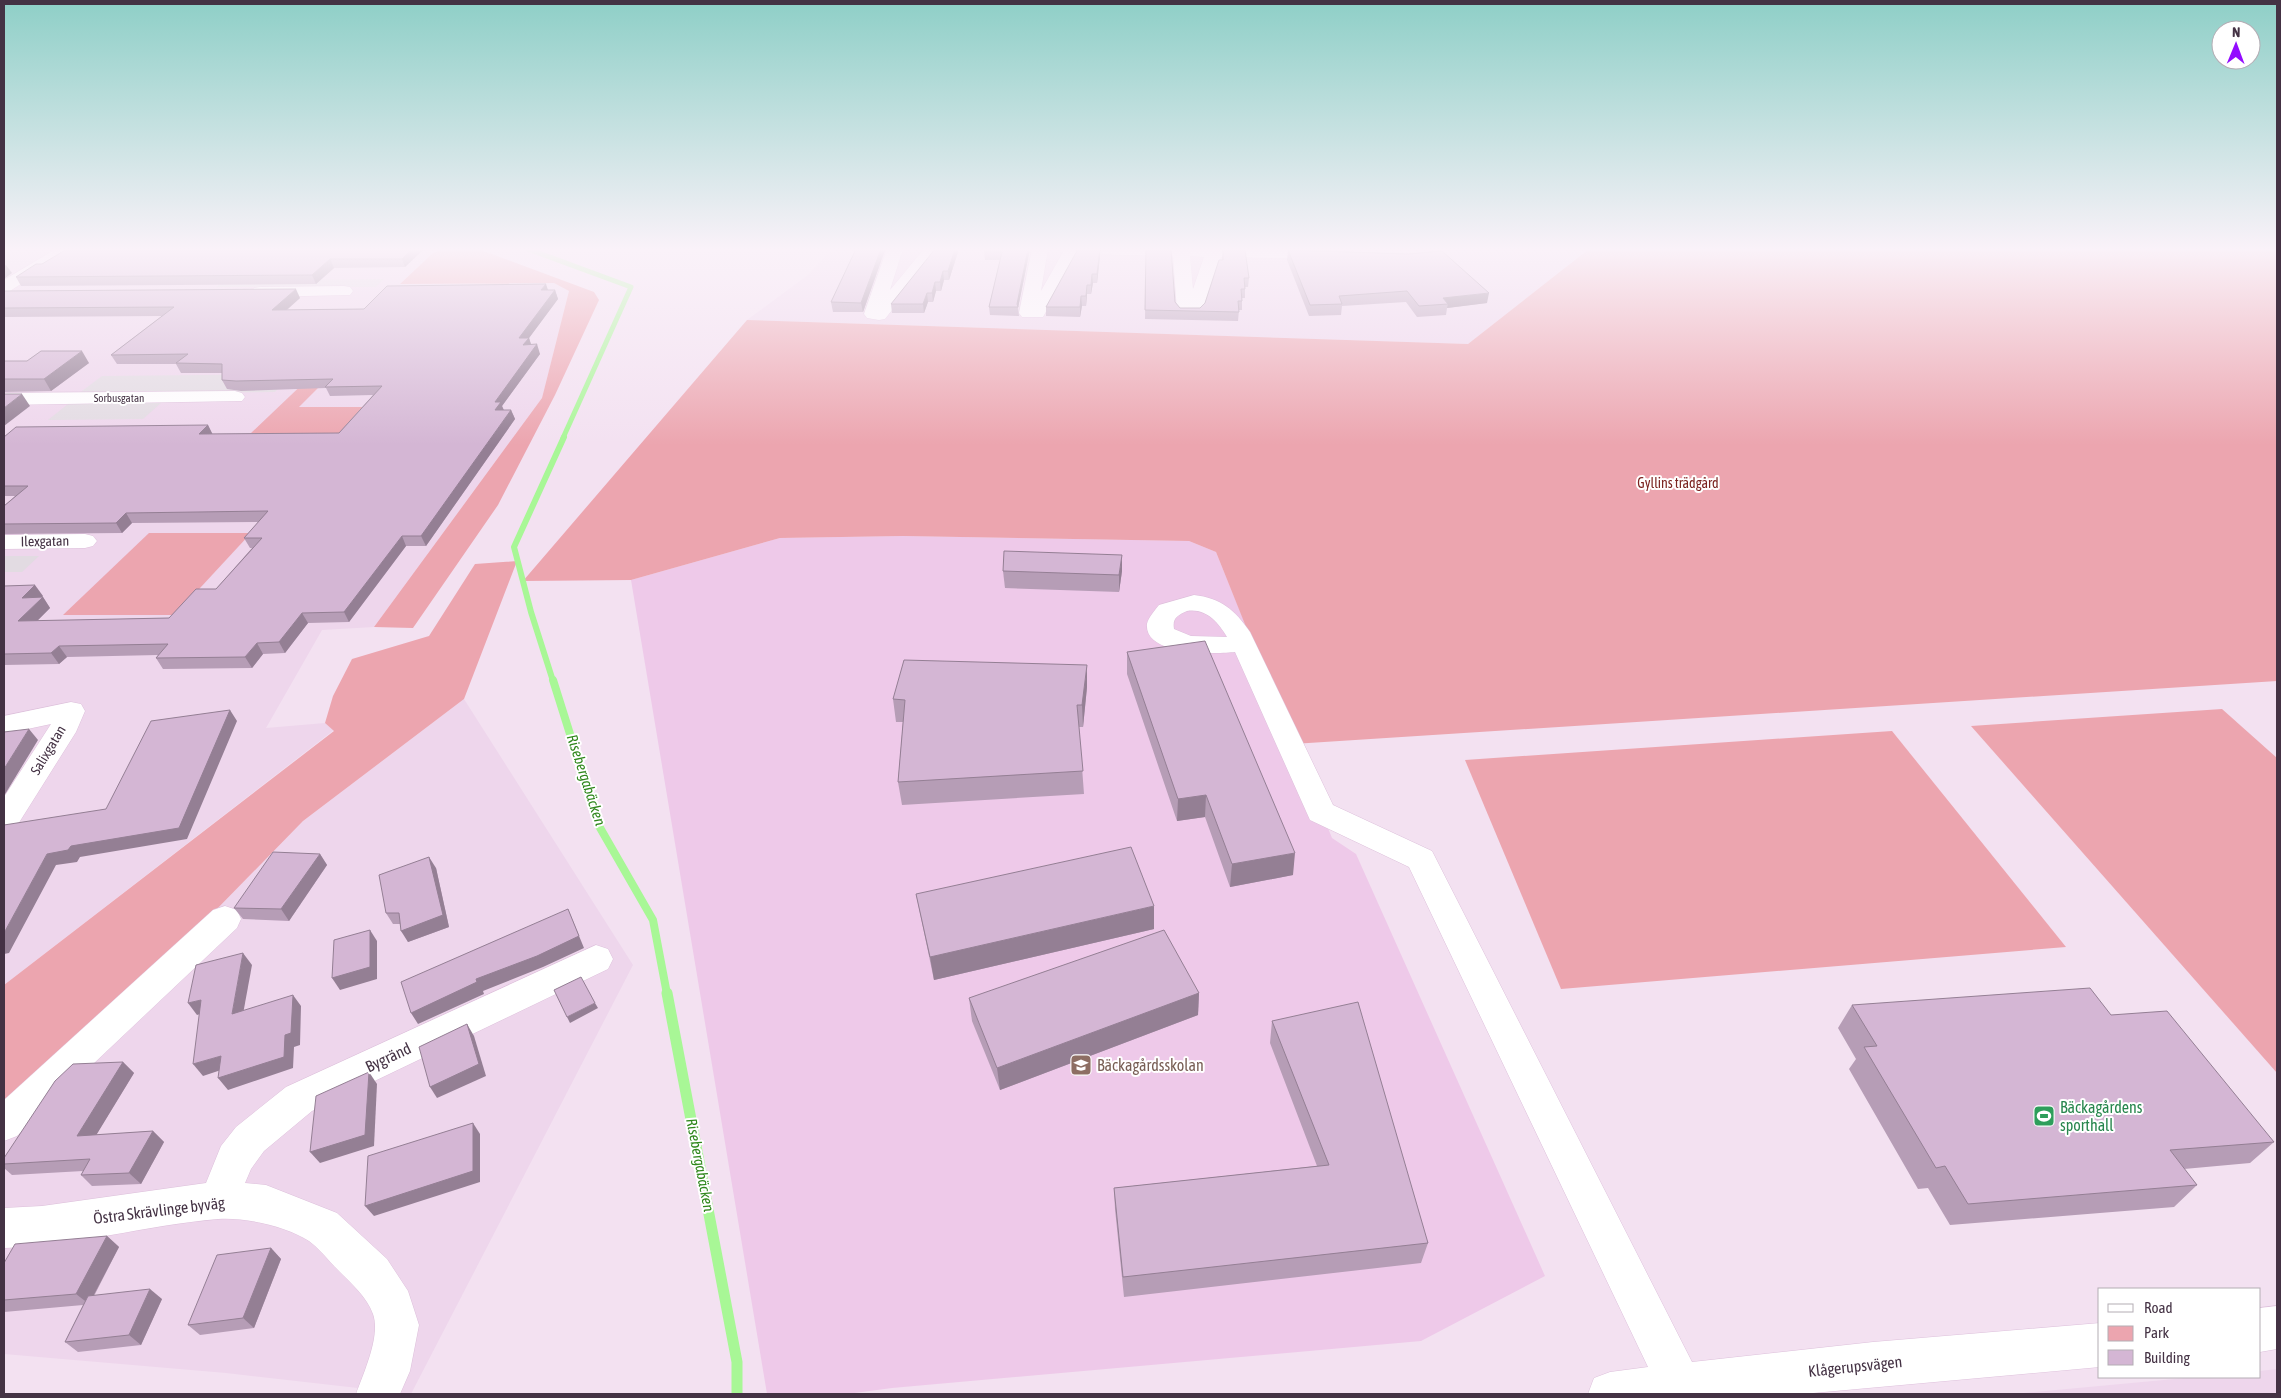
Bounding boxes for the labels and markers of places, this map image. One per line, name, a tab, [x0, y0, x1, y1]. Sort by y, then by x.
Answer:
school or university icon: Bäckagårdsskolan	[1069, 1053, 1093, 1077]
place label: Bäckagårdsskolan	[1097, 1056, 1204, 1075]
place label: Bäckagårdens sporthall	[2060, 1098, 2143, 1135]
sports icon: Bäckagårdens sporthall	[2032, 1104, 2056, 1128]

